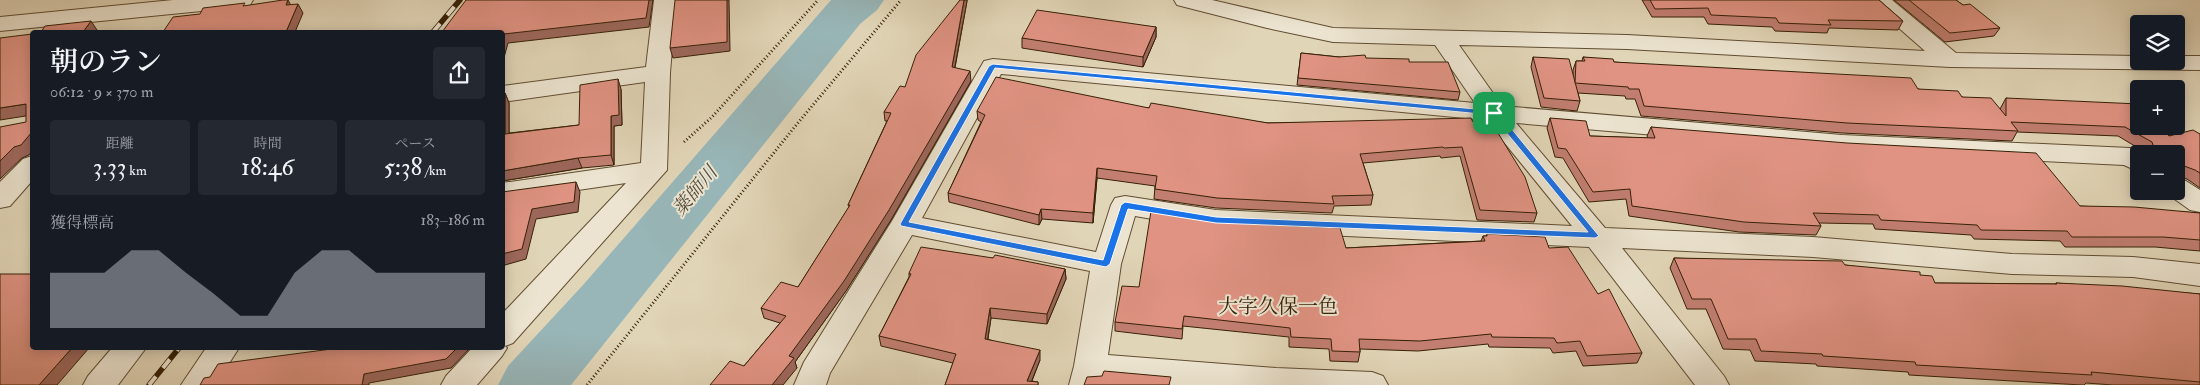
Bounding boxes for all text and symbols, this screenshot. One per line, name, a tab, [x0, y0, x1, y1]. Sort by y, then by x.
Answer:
map controls	[2130, 15, 2185, 200]
button: layers	[2130, 15, 2185, 70]
text: 朝のラン	[50, 45, 162, 80]
button: share	[433, 47, 485, 99]
button: +	[2130, 80, 2185, 135]
text: 06:12 · 9 × 370 m	[50, 82, 153, 102]
pin	[1473, 92, 1515, 134]
icon: arrive	[1480, 99, 1508, 127]
text: 距離	[106, 135, 134, 152]
text: 時間	[253, 135, 281, 152]
text: ペース	[395, 135, 436, 152]
button: −	[2130, 145, 2185, 200]
text: 3.33	[93, 152, 126, 183]
text: 18:46	[241, 152, 294, 183]
text: 5:38	[384, 152, 422, 183]
water label: 薬師川	[667, 160, 724, 221]
text: km	[126, 162, 147, 179]
text: /km	[422, 162, 446, 179]
text: 183–186 m	[420, 210, 485, 230]
text: 獲得標高	[50, 213, 114, 233]
district label: 大字久保一色	[1218, 294, 1338, 319]

